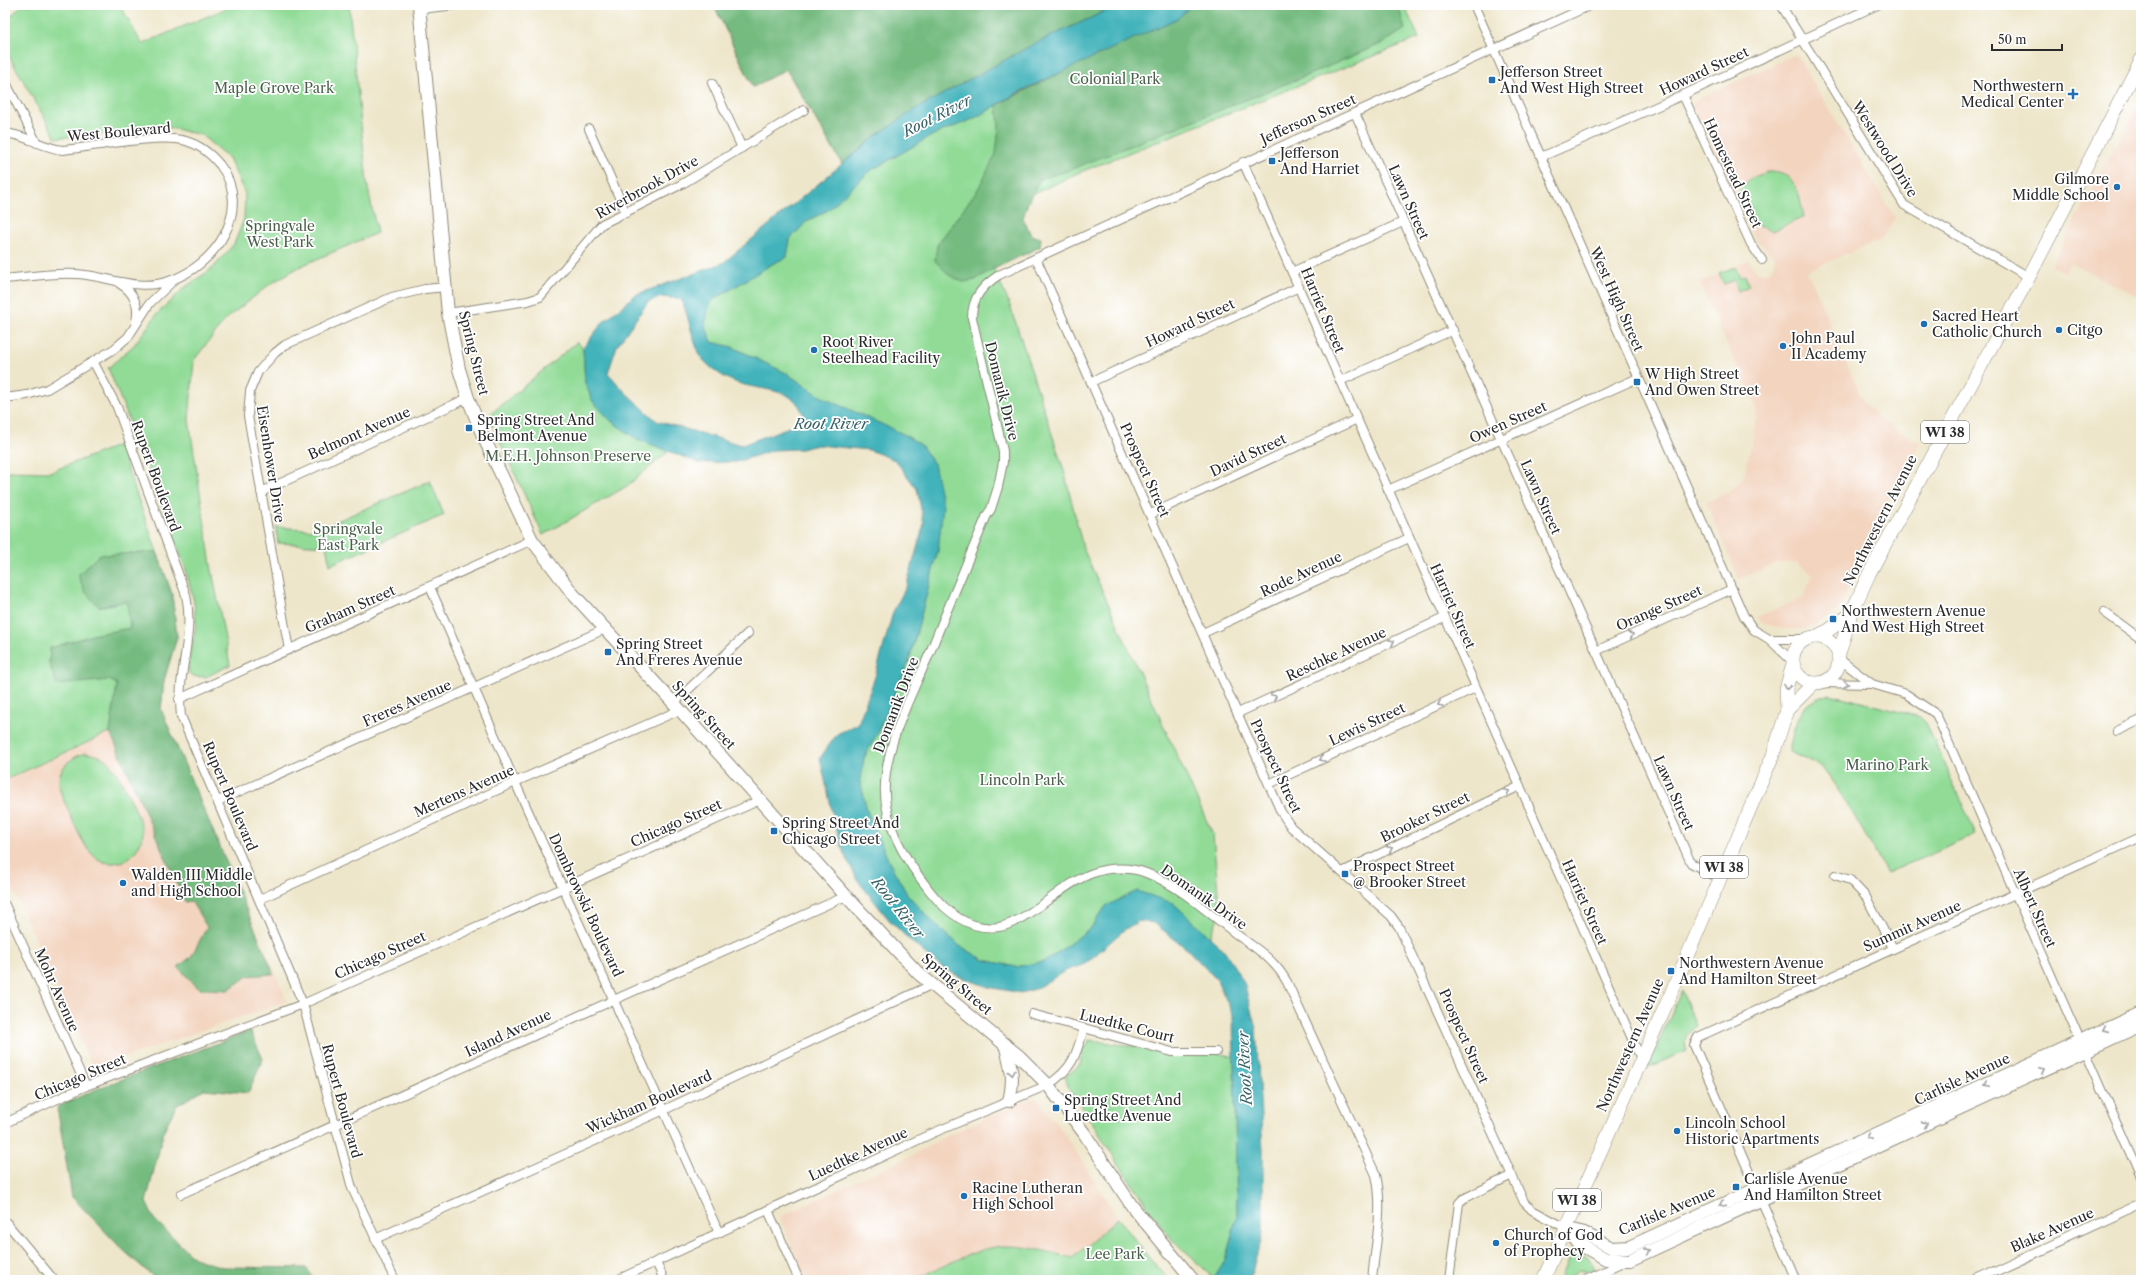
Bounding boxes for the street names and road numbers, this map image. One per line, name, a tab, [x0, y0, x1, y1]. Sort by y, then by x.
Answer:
street label: Howard Street	[1657, 43, 1751, 99]
street label: Jefferson Street	[1256, 90, 1359, 149]
street label: Westwood Drive	[1848, 97, 1922, 201]
street label: Homestead Street	[1700, 115, 1766, 231]
street label: West Boulevard	[65, 118, 172, 146]
street label: Riverbrook Drive	[593, 151, 702, 223]
street label: Lawn Street	[1385, 162, 1433, 242]
street label: West High Street	[1585, 243, 1648, 354]
street label: Harriet Street	[1297, 264, 1349, 356]
street label: Howard Street	[1143, 295, 1237, 351]
street label: Spring Street	[455, 309, 493, 397]
street label: Domanik Drive	[981, 340, 1023, 442]
street label: Owen Street	[1466, 397, 1550, 447]
street label: Belmont Avenue	[305, 402, 413, 464]
street label: Eisenhower Drive	[253, 404, 289, 524]
street label: Rupert Boulevard	[127, 418, 185, 535]
street label: Prospect Street	[1116, 420, 1174, 520]
road number: WI 38	[1921, 421, 1969, 443]
street label: David Street	[1207, 429, 1289, 481]
street label: Northwestern Avenue	[1839, 451, 1921, 588]
street label: Lawn Street	[1517, 457, 1565, 537]
street label: Rode Avenue	[1257, 547, 1345, 601]
street label: Harriet Street	[1426, 561, 1480, 652]
street label: Graham Street	[302, 581, 398, 637]
street label: Orange Street	[1613, 581, 1705, 635]
street label: Reschke Avenue	[1283, 623, 1389, 685]
street label: Domanik Drive	[869, 654, 923, 756]
street label: Freres Avenue	[360, 675, 454, 731]
street label: Spring Street	[668, 677, 740, 753]
street label: Lewis Street	[1326, 698, 1408, 750]
street label: Prospect Street	[1246, 716, 1306, 816]
street label: Rupert Boulevard	[199, 738, 261, 854]
street label: Lawn Street	[1650, 753, 1698, 833]
street label: Mertens Avenue	[411, 761, 517, 821]
street label: Brooker Street	[1377, 788, 1473, 846]
street label: Chicago Street	[628, 795, 724, 851]
street label: Dombrowski Boulevard	[545, 830, 627, 980]
road number: WI 38	[1700, 856, 1748, 878]
street label: Harriet Street	[1558, 857, 1612, 948]
street label: Domanik Drive	[1157, 861, 1251, 934]
street label: Albert Street	[2009, 865, 2061, 951]
street label: Summit Avenue	[1860, 896, 1964, 956]
street label: Chicago Street	[332, 927, 428, 983]
street label: Mohr Avenue	[31, 945, 84, 1035]
street label: Spring Street	[918, 949, 996, 1019]
street label: Northwestern Avenue	[1592, 975, 1668, 1115]
street label: Prospect Street	[1435, 986, 1493, 1086]
street label: Island Avenue	[462, 1005, 554, 1061]
street label: Luedtke Court	[1078, 1006, 1176, 1046]
street label: Rupert Boulevard	[318, 1042, 366, 1160]
street label: Carlisle Avenue	[1911, 1049, 2013, 1109]
street label: Chicago Street	[31, 1050, 129, 1104]
street label: Wickham Boulevard	[583, 1066, 715, 1138]
street label: Luedtke Avenue	[806, 1123, 911, 1185]
street label: Carlisle Avenue	[1616, 1182, 1718, 1240]
road number: WI 38	[1553, 1189, 1601, 1211]
street label: Blake Avenue	[2007, 1204, 2097, 1256]

